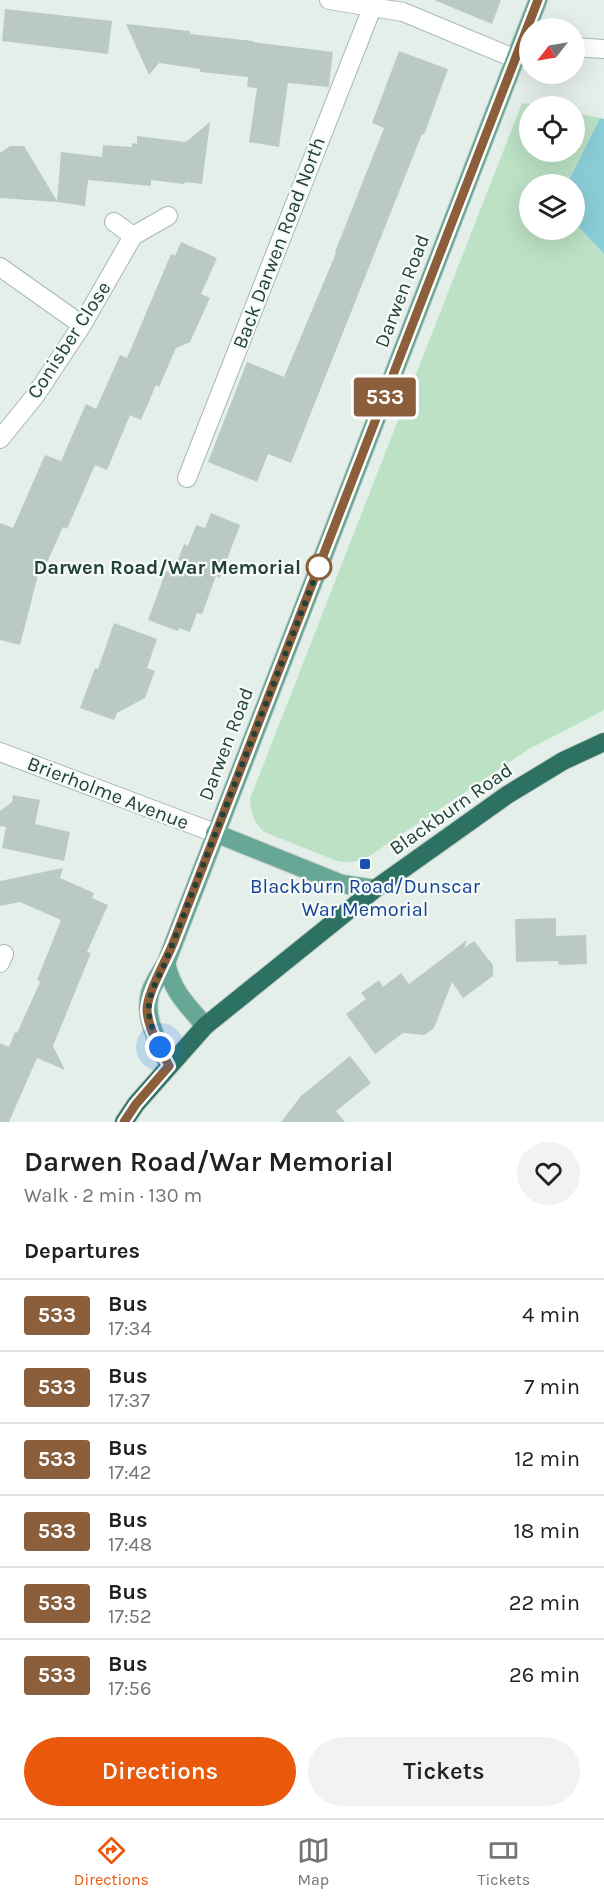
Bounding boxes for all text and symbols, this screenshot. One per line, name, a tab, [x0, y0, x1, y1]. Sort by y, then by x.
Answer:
north arrow	[519, 18, 585, 84]
map controls	[519, 18, 585, 240]
button: locate	[519, 96, 585, 162]
street label: Back Darwen Road North	[228, 134, 330, 352]
button: layers	[519, 174, 585, 240]
street label: Darwen Road	[370, 231, 434, 351]
street label: Conisber Close	[22, 277, 116, 403]
line badge: 533	[350, 378, 420, 416]
text: 533	[366, 385, 404, 409]
marker: Darwen Road/War Memorial	[306, 554, 332, 580]
place label: Darwen Road/War Memorial	[34, 556, 301, 579]
street label: Darwen Road	[194, 684, 258, 804]
street label: Brierholme Avenue	[24, 752, 192, 834]
street label: Blackburn Road	[385, 758, 517, 860]
marker: Blackburn Road/Dunscar War Memorial	[358, 857, 372, 871]
place label: Blackburn Road/Dunscar War Memorial	[250, 875, 481, 921]
your location	[145, 1032, 175, 1062]
button: heart	[517, 1142, 580, 1205]
text: Darwen Road/War Memorial	[24, 1145, 394, 1178]
text: Walk · 2 min · 130 m	[24, 1184, 202, 1207]
text: Departures	[24, 1238, 140, 1264]
text: Bus	[108, 1291, 148, 1317]
text: 4 min	[522, 1302, 580, 1328]
text: 533	[38, 1303, 76, 1327]
text: 17:34	[108, 1317, 152, 1340]
text: Bus	[108, 1363, 148, 1389]
text: 7 min	[524, 1374, 580, 1400]
text: 533	[38, 1375, 76, 1399]
text: 17:37	[108, 1389, 150, 1412]
text: Bus	[108, 1435, 148, 1461]
text: 12 min	[514, 1446, 580, 1472]
text: 533	[38, 1447, 76, 1471]
text: 17:42	[108, 1461, 151, 1484]
text: Bus	[108, 1507, 148, 1533]
text: 18 min	[514, 1518, 580, 1544]
text: 533	[38, 1519, 76, 1543]
text: 17:48	[108, 1533, 152, 1556]
text: Bus	[108, 1579, 148, 1605]
text: 22 min	[509, 1590, 580, 1616]
text: 533	[38, 1591, 76, 1615]
text: 17:52	[108, 1605, 152, 1628]
text: Bus	[108, 1651, 148, 1677]
text: 26 min	[509, 1662, 580, 1688]
text: 533	[38, 1663, 76, 1687]
text: 17:56	[108, 1677, 151, 1700]
button: Directions	[24, 1737, 296, 1806]
button: Tickets	[308, 1737, 580, 1806]
tab: Directions	[74, 1834, 149, 1889]
tab: Map	[297, 1834, 330, 1889]
tab: Tickets	[477, 1834, 530, 1889]

